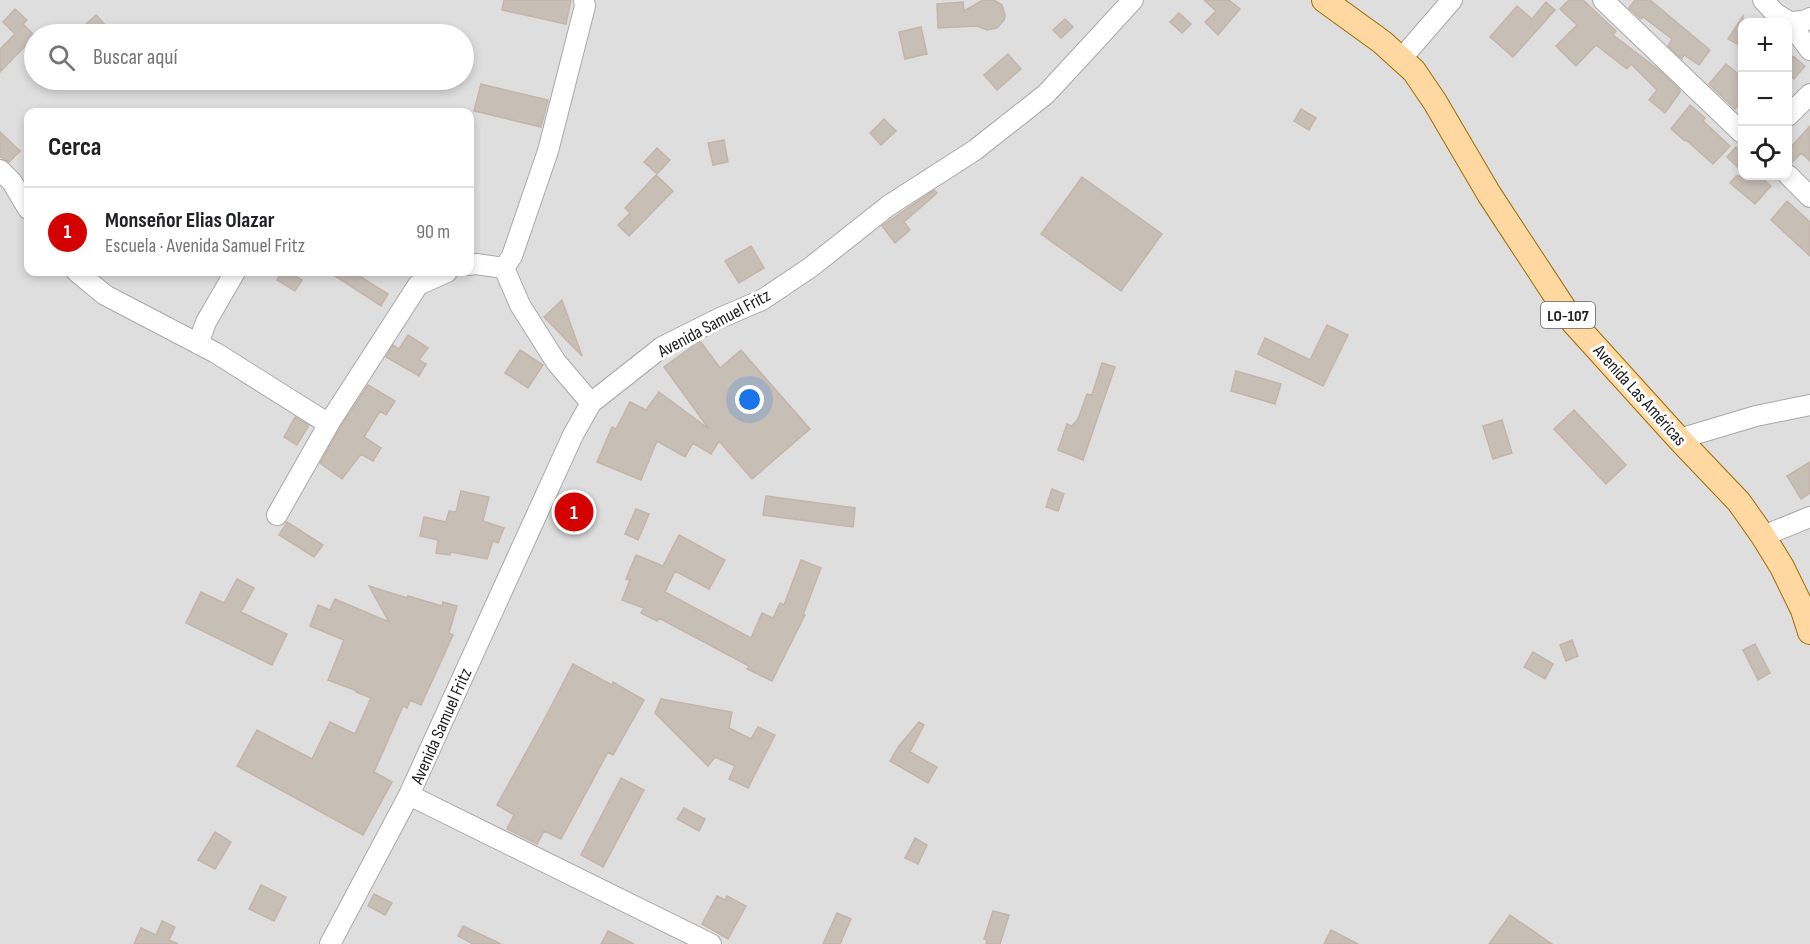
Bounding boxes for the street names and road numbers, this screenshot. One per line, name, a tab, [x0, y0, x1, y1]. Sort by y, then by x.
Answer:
street label: Avenida Samuel Fritz	[653, 285, 775, 362]
road number: LO-107	[1541, 302, 1595, 328]
street label: Avenida Las Américas	[1588, 340, 1690, 450]
street label: Avenida Samuel Fritz	[406, 665, 477, 788]

